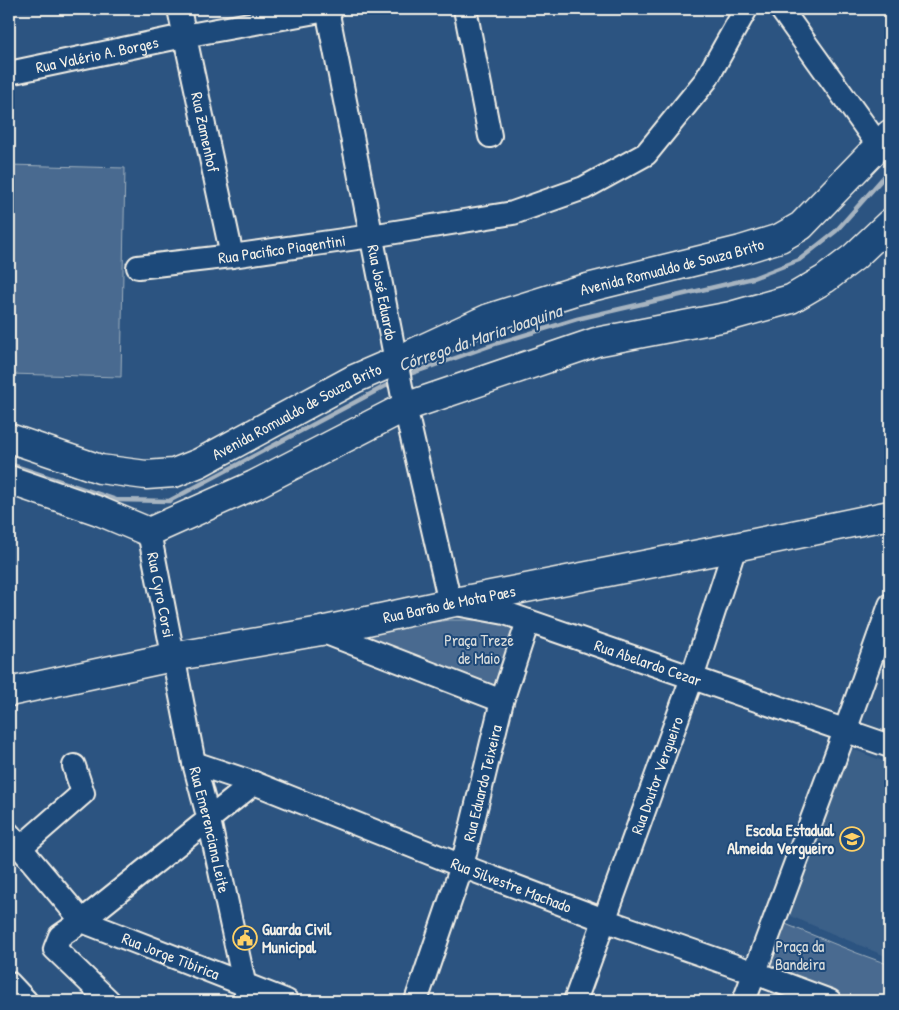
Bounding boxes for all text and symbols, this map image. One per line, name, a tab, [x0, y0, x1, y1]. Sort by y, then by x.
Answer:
street label: Rua Valério A. Borges	[34, 31, 160, 78]
street label: Rua Zamenhof	[186, 90, 225, 175]
street label: Rua Pacifico Piagentini	[217, 229, 347, 269]
street label: Avenida Romualdo de Souza Brito	[578, 232, 767, 300]
street label: Rua José Eduardo	[362, 243, 403, 343]
water label: Córrego da Maria Joaquina	[395, 297, 567, 377]
street label: Avenida Romualdo de Souza Brito	[208, 357, 385, 465]
street label: Rua Cyro Corsi	[142, 550, 180, 639]
street label: Rua Barão de Mota Paes	[381, 579, 517, 628]
park label: Praça Treze de Maio	[444, 629, 514, 669]
street label: Rua Abelardo Cezar	[592, 634, 705, 691]
street label: Rua Doutor Vergueiro	[625, 713, 688, 837]
street label: Rua Eduardo Teixeira	[457, 722, 507, 844]
street label: Rua Emerenciana Leite	[184, 764, 236, 895]
place label: Escola Estadual Almeida Vergueiro	[727, 819, 835, 860]
school or university icon: Escola Estadual Almeida Vergueiro	[839, 826, 865, 852]
street label: Rua Silvestre Machado	[448, 852, 575, 918]
place label: Guarda Civil Municipal	[262, 918, 332, 959]
public building icon: Guarda Civil Municipal	[232, 925, 258, 951]
street label: Rua Jorge Tibirica	[119, 927, 223, 985]
park label: Praça da Bandeira	[775, 935, 825, 975]

